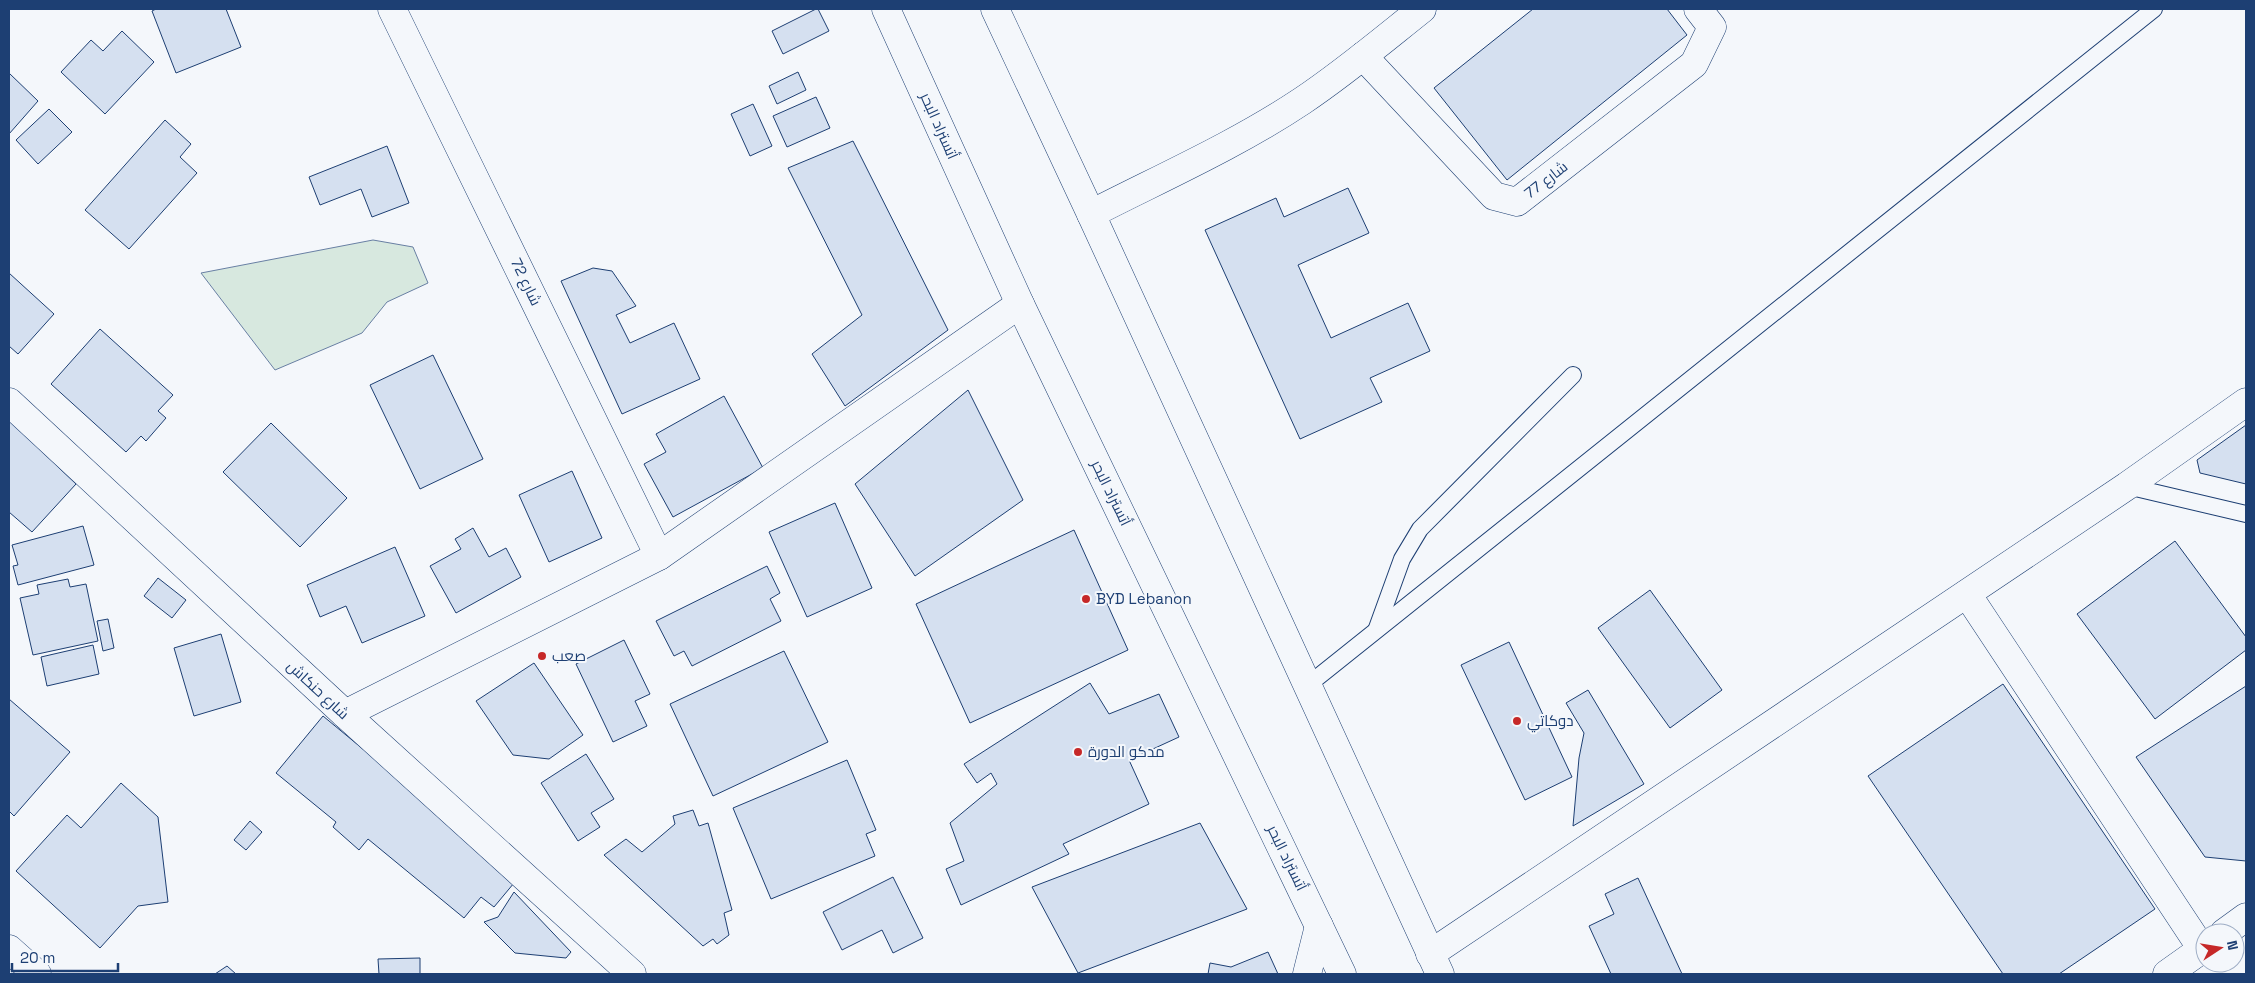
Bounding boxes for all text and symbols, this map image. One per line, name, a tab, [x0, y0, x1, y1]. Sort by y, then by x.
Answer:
street label: أتستراد البحر	[916, 89, 963, 162]
street label: شارع 77	[1520, 157, 1572, 204]
street label: شارع 72	[505, 255, 546, 309]
street label: أتستراد البحر	[1087, 456, 1136, 529]
place label: BYD Lebanon	[1096, 589, 1192, 608]
marker: BYD Lebanon	[1080, 593, 1092, 605]
place label: صعب	[552, 646, 586, 665]
marker: صعب	[536, 650, 548, 662]
street label: شارع حنكاش	[282, 656, 353, 725]
place label: دوكاتي	[1527, 711, 1574, 733]
marker: دوكاتي	[1511, 715, 1523, 727]
place label: مدكو الدورة	[1088, 742, 1165, 761]
marker: مدكو الدورة	[1072, 746, 1084, 758]
street label: أتستراد البحر	[1263, 821, 1312, 894]
north arrow	[2195, 923, 2245, 973]
text: N	[2223, 939, 2242, 952]
scale bar	[12, 940, 119, 972]
text: 20 m	[20, 948, 55, 967]

